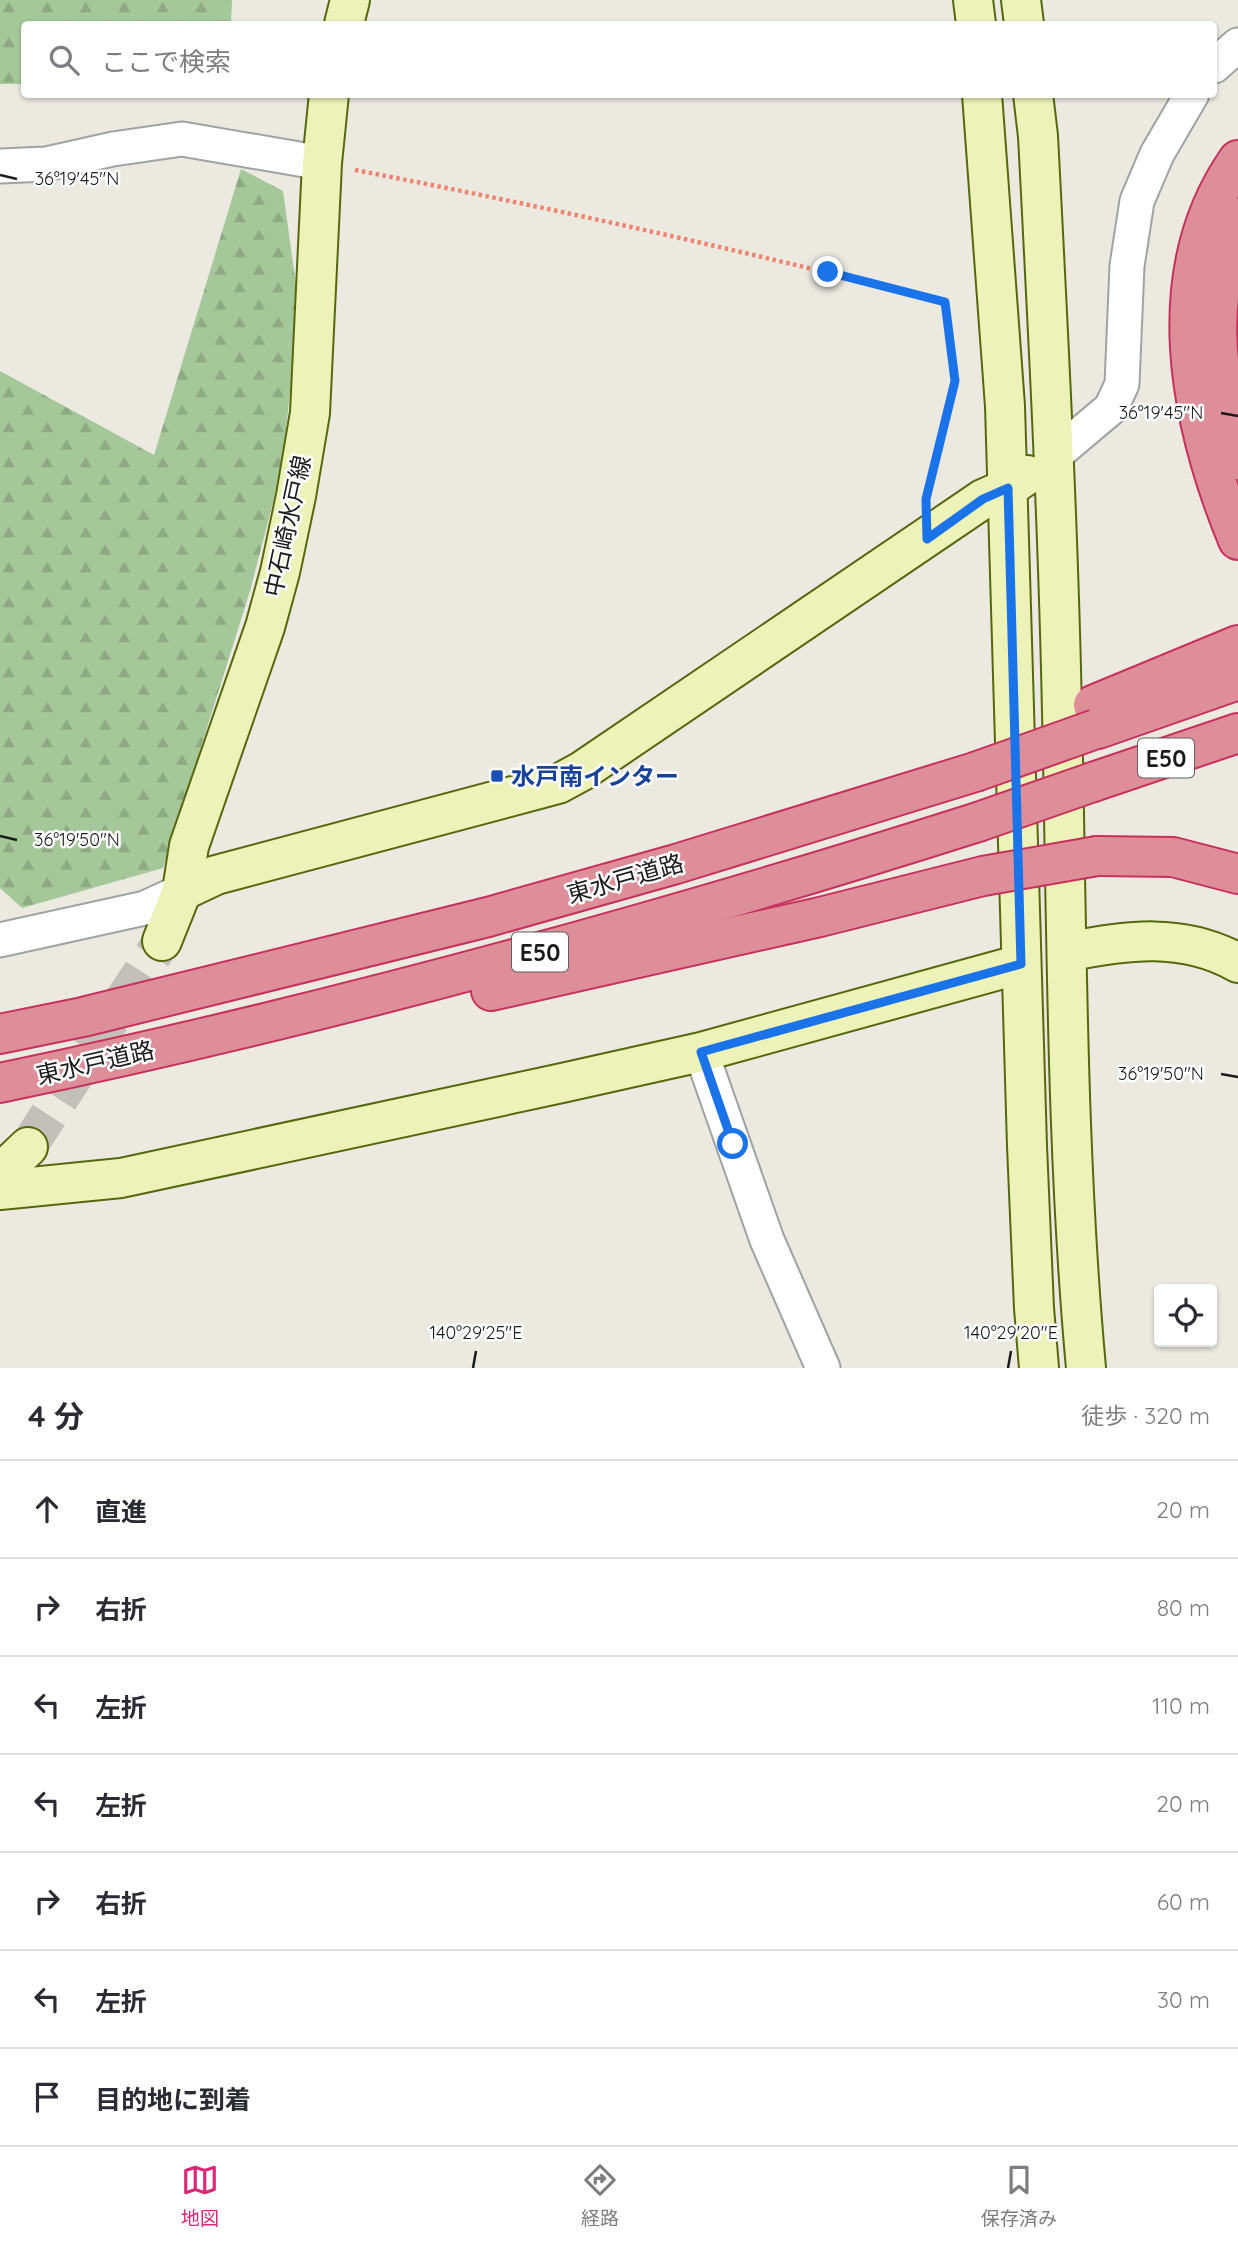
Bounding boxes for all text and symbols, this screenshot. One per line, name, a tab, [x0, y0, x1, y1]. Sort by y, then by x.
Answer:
search box	[21, 21, 1217, 98]
icon: search	[45, 41, 83, 79]
text: ここで検索	[101, 45, 231, 78]
text: 36°19'45"N	[35, 167, 119, 190]
route end	[812, 256, 843, 287]
text: 36°19'45"N	[1119, 401, 1203, 424]
street label: 中石崎水戸線	[257, 452, 317, 600]
road number: E50	[1138, 738, 1194, 778]
place label: 水戸南インター	[511, 761, 679, 791]
marker: 水戸南インター	[489, 768, 505, 784]
text: 36°19'50"N	[34, 828, 120, 851]
street label: 東水戸道路	[563, 847, 687, 909]
road number: E50	[512, 932, 568, 972]
street label: 東水戸道路	[33, 1034, 157, 1090]
text: 36°19'50"N	[1118, 1062, 1204, 1085]
route start	[717, 1128, 748, 1159]
map controls	[1154, 1284, 1217, 1347]
button: locate	[1154, 1284, 1217, 1347]
text: 140°29'25"E	[430, 1321, 522, 1344]
text: 140°29'20"E	[964, 1321, 1058, 1344]
text: 4 分	[28, 1397, 84, 1435]
text: 徒歩 · 320 m	[1081, 1401, 1210, 1430]
icon: ahead	[28, 1490, 66, 1528]
text: 直進	[95, 1495, 147, 1528]
text: 20 m	[1156, 1495, 1210, 1524]
icon: right	[28, 1588, 66, 1626]
text: 右折	[95, 1593, 147, 1626]
text: 80 m	[1157, 1593, 1210, 1622]
icon: left	[28, 1686, 66, 1724]
text: 左折	[95, 1691, 147, 1724]
text: 110 m	[1152, 1691, 1210, 1720]
icon: left	[28, 1784, 66, 1822]
text: 左折	[95, 1789, 147, 1822]
text: 20 m	[1156, 1789, 1210, 1818]
icon: right	[28, 1882, 66, 1920]
text: 右折	[95, 1887, 147, 1920]
text: 60 m	[1157, 1887, 1210, 1916]
icon: left	[28, 1980, 66, 2018]
text: 左折	[95, 1985, 147, 2018]
text: 30 m	[1157, 1985, 1210, 2014]
icon: arrive	[28, 2078, 66, 2116]
text: 目的地に到着	[95, 2083, 251, 2116]
tab: 地図	[181, 2161, 219, 2230]
tab: 経路	[581, 2161, 619, 2230]
tab: 保存済み	[981, 2161, 1057, 2230]

